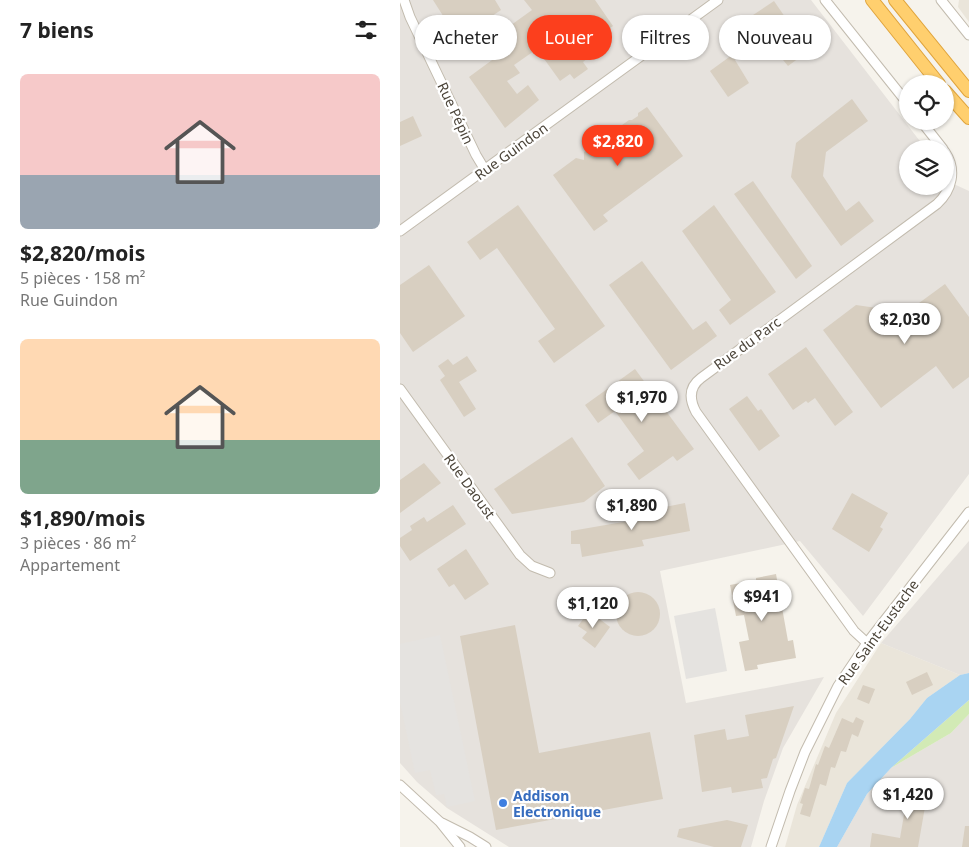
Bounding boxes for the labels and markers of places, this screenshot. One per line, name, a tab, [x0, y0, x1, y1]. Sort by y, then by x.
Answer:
pin: $2,820	[577, 124, 659, 167]
pin: $2,030	[864, 302, 946, 345]
pin: $1,970	[601, 380, 683, 423]
pin: $1,890	[591, 488, 673, 531]
pin: $941	[732, 580, 792, 622]
pin: $1,120	[552, 586, 634, 629]
pin: $1,420	[867, 778, 949, 820]
place label: Addison Electronique	[513, 786, 601, 821]
marker: Addison Electronique	[497, 797, 509, 809]

